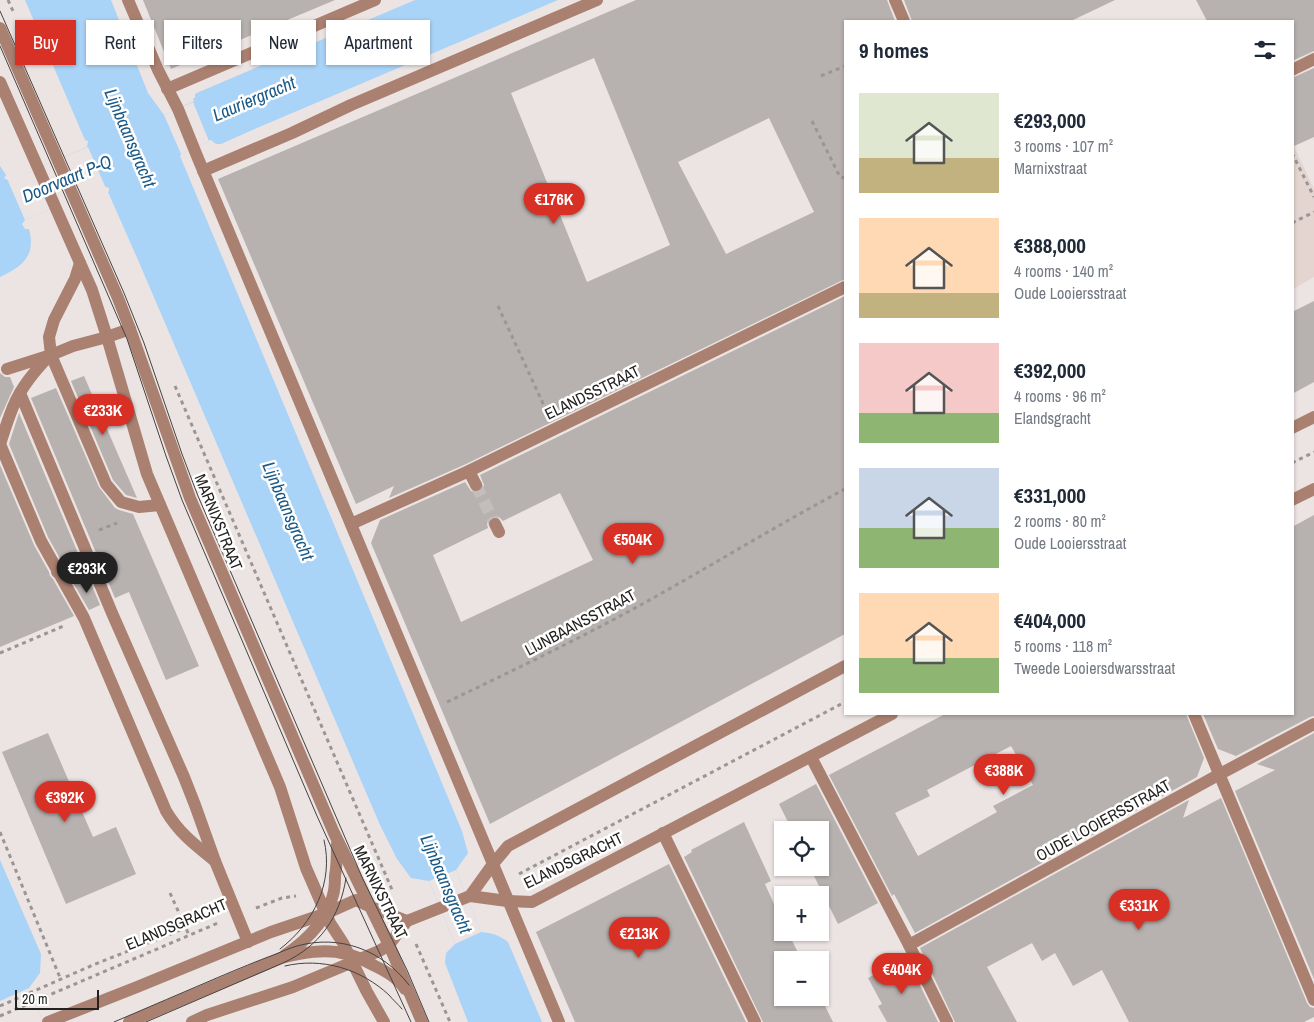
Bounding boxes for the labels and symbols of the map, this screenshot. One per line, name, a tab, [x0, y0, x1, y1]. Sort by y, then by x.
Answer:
water label: Lauriergracht	[209, 70, 300, 127]
water label: Lijnbaansgracht	[98, 85, 163, 192]
water label: Doorvaart P-Q	[18, 148, 115, 209]
pin: €176K	[519, 182, 589, 225]
street label: ELANDSSTRAAT	[541, 359, 643, 425]
pin: €233K	[68, 394, 138, 436]
water label: Lijnbaansgracht	[256, 458, 321, 565]
street label: MARNIXSTRAAT	[190, 471, 248, 573]
pin: €504K	[598, 522, 668, 565]
pin: €293K	[52, 552, 122, 594]
street label: LIJNBAANSSTRAAT	[521, 584, 639, 660]
pin: €388K	[969, 754, 1039, 796]
street label: OUDE LOOIERSSTRAAT	[1032, 774, 1174, 866]
pin: €392K	[30, 780, 100, 823]
street label: ELANDSGRACHT	[520, 826, 626, 894]
water label: Lijnbaansgracht	[414, 831, 479, 938]
street label: MARNIXSTRAAT	[349, 841, 413, 943]
pin: €331K	[1104, 888, 1174, 931]
street label: ELANDSGRACHT	[122, 893, 230, 955]
pin: €213K	[604, 916, 674, 959]
pin: €404K	[867, 952, 937, 995]
scale bar	[15, 987, 99, 1010]

